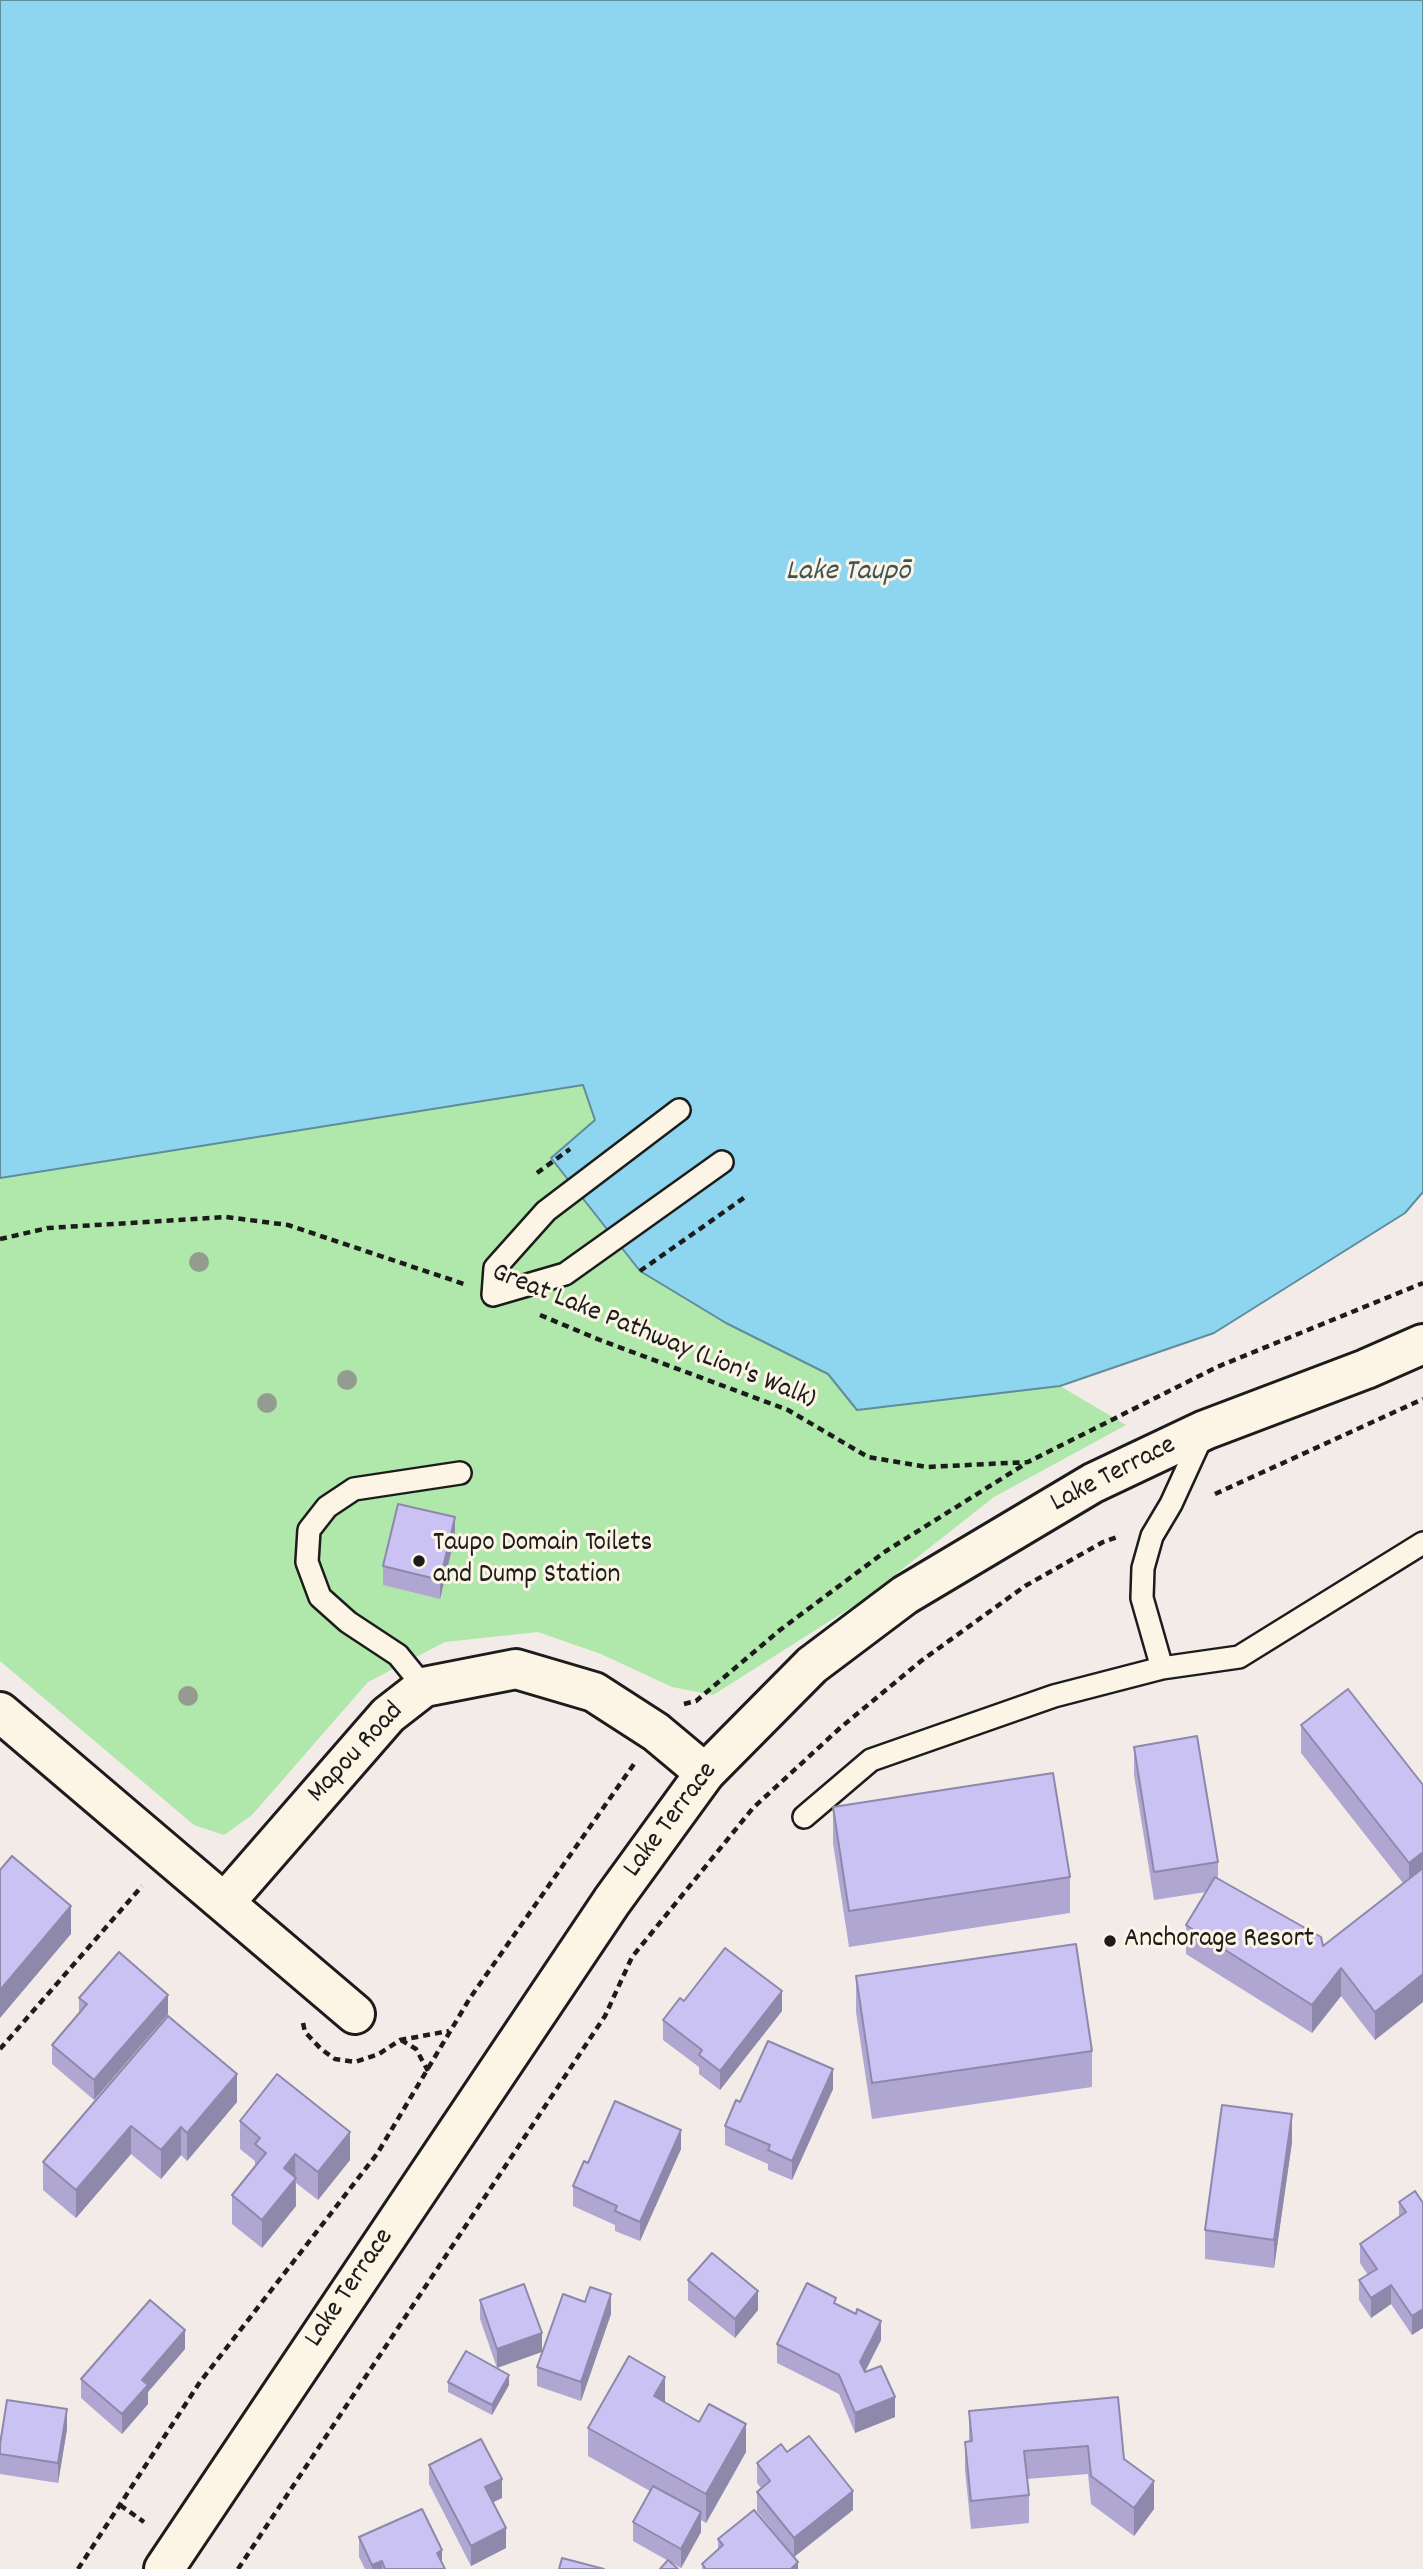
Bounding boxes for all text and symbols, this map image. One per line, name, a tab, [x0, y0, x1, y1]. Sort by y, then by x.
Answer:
water label: Lake Taupō	[786, 556, 910, 592]
street label: Great Lake Pathway (Lion's Walk)	[486, 1258, 820, 1418]
street label: Lake Terrace	[1046, 1430, 1182, 1522]
place label: Taupo Domain Toilets and Dump Station	[433, 1528, 652, 1594]
marker: Taupo Domain Toilets and Dump Station	[411, 1553, 427, 1569]
street label: Mapou Road	[302, 1697, 412, 1811]
street label: Lake Terrace	[618, 1757, 726, 1885]
place label: Anchorage Resort	[1124, 1924, 1314, 1958]
marker: Anchorage Resort	[1102, 1933, 1118, 1949]
street label: Lake Terrace	[299, 2223, 403, 2355]

